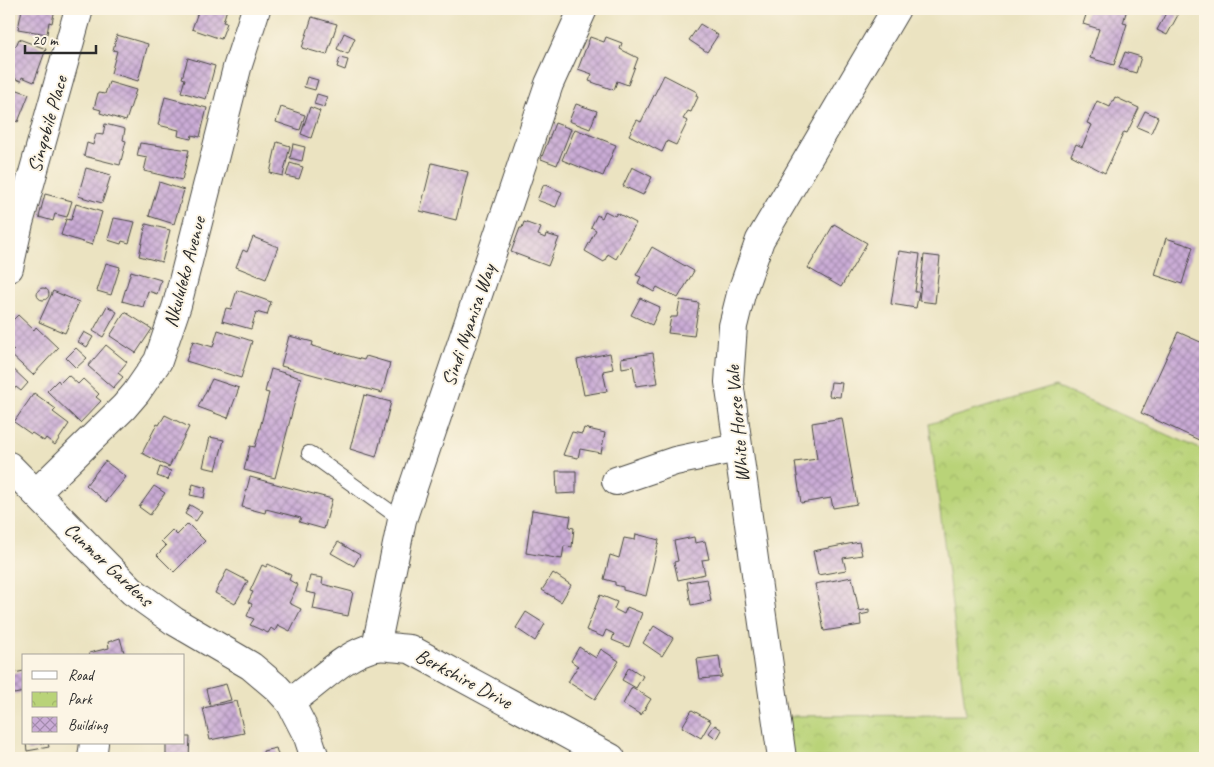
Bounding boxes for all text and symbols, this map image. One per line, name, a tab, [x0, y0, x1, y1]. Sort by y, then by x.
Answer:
scale bar	[25, 22, 96, 54]
text: 20 m	[32, 31, 59, 50]
street label: Sinqobile Place	[22, 72, 74, 175]
street label: Nkululeko Avenue	[158, 213, 212, 330]
street label: Sindi Nyanisa Way	[436, 259, 502, 390]
street label: White Horse Vale	[720, 363, 755, 483]
street label: Cunmor Gardens	[59, 517, 160, 613]
street label: Berkshire Drive	[411, 643, 518, 715]
legend	[22, 654, 185, 744]
text: Road	[68, 666, 95, 685]
text: Park	[68, 690, 93, 709]
text: Building	[68, 716, 108, 735]

